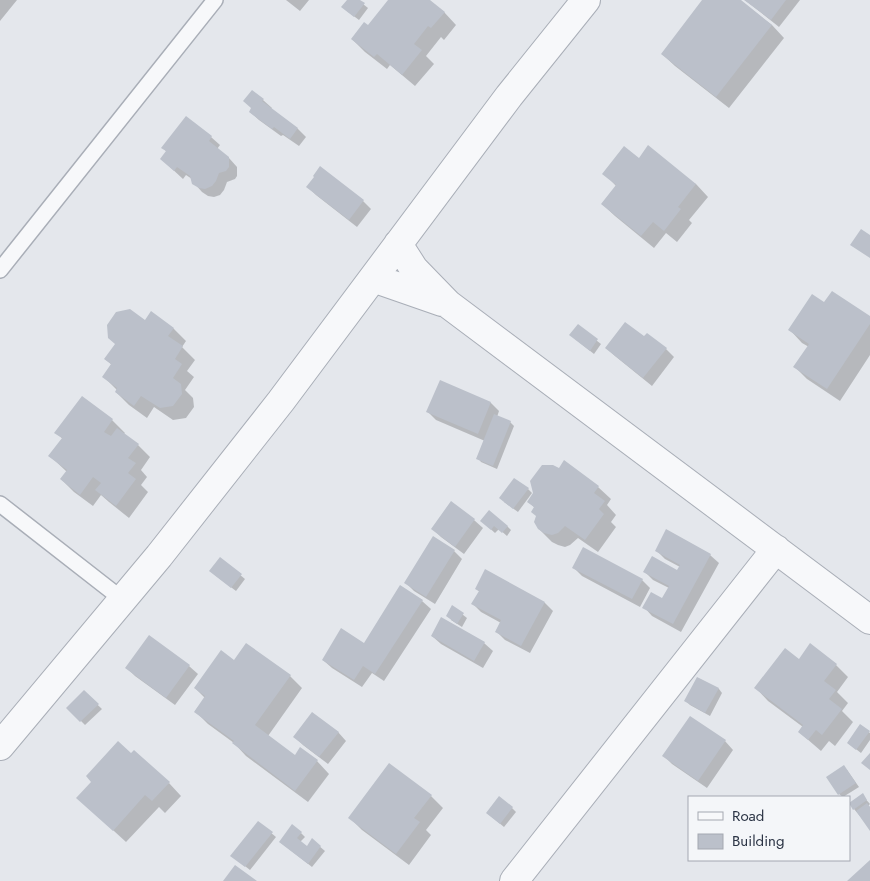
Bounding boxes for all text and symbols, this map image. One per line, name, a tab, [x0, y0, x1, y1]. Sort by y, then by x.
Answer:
legend	[688, 796, 850, 861]
text: Road	[732, 805, 764, 827]
text: Building	[732, 830, 784, 852]

